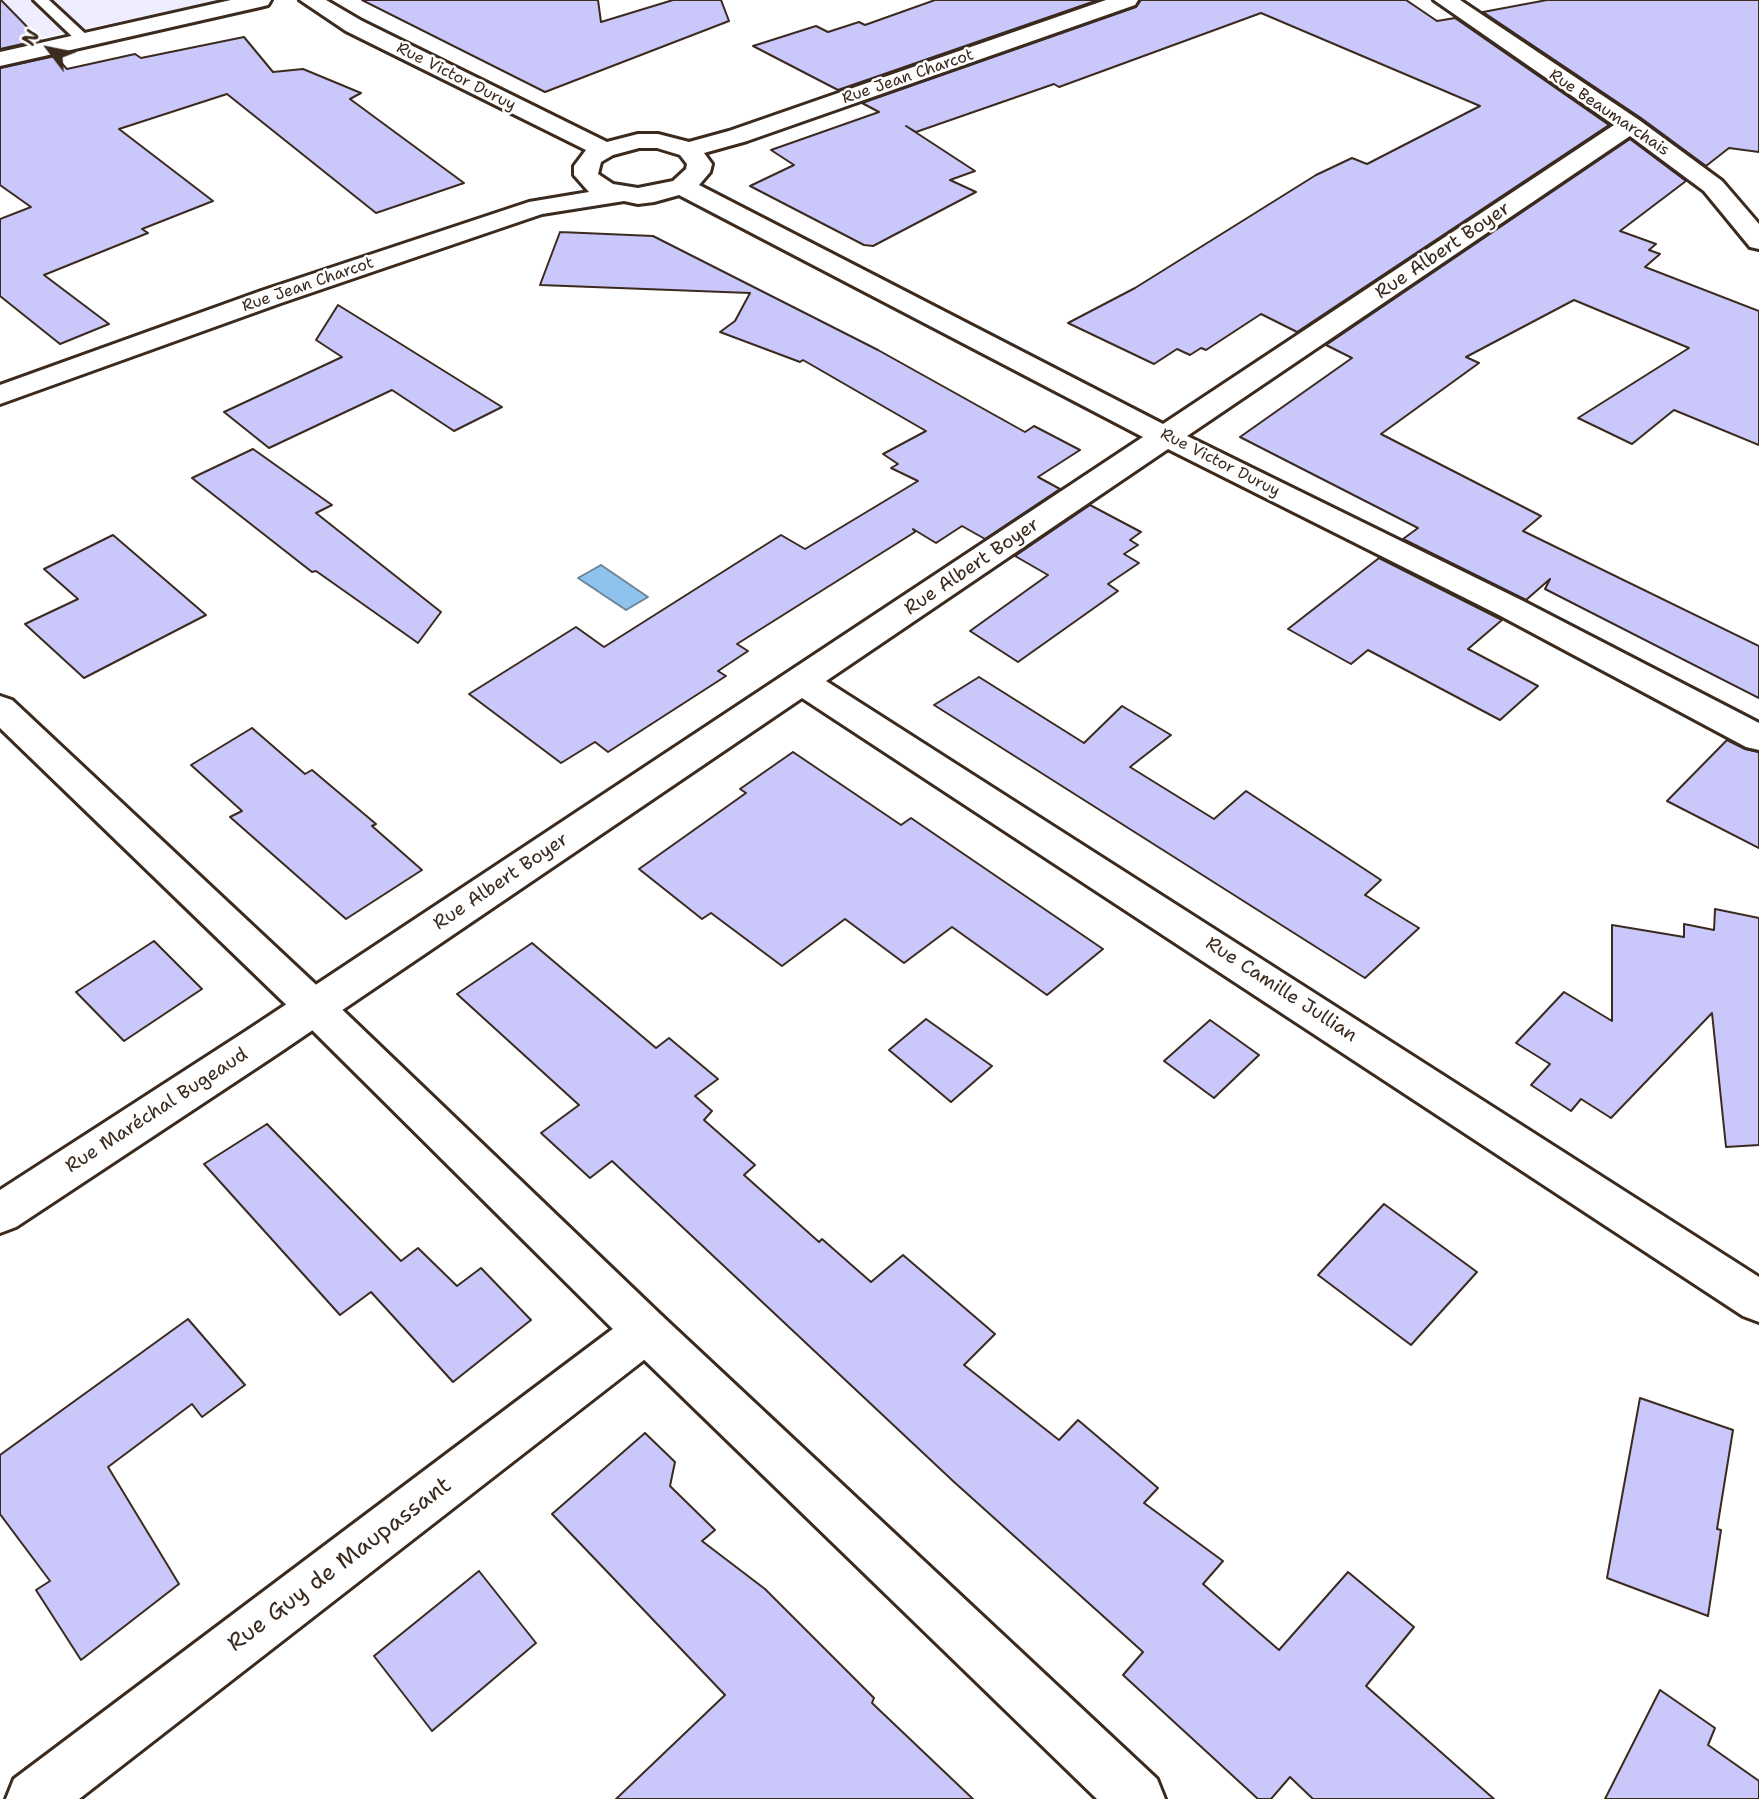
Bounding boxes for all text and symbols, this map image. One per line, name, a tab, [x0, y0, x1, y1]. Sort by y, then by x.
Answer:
north arrow	[14, 14, 84, 84]
text: N	[16, 25, 45, 51]
street label: Rue Victor Duruy	[393, 39, 519, 115]
street label: Rue Jean Charcot	[840, 45, 976, 109]
street label: Rue Beaumarchais	[1545, 66, 1673, 160]
street label: Rue Albert Boyer	[1371, 197, 1515, 305]
street label: Rue Jean Charcot	[240, 253, 376, 317]
street label: Rue Victor Duruy	[1157, 425, 1283, 501]
street label: Rue Albert Boyer	[900, 513, 1044, 621]
street label: Rue Albert Boyer	[429, 828, 573, 936]
street label: Rue Camille Jullian	[1201, 932, 1361, 1048]
street label: Rue Maréchal Bugeaud	[62, 1044, 252, 1178]
street label: Rue Guy de Maupassant	[223, 1472, 457, 1658]

